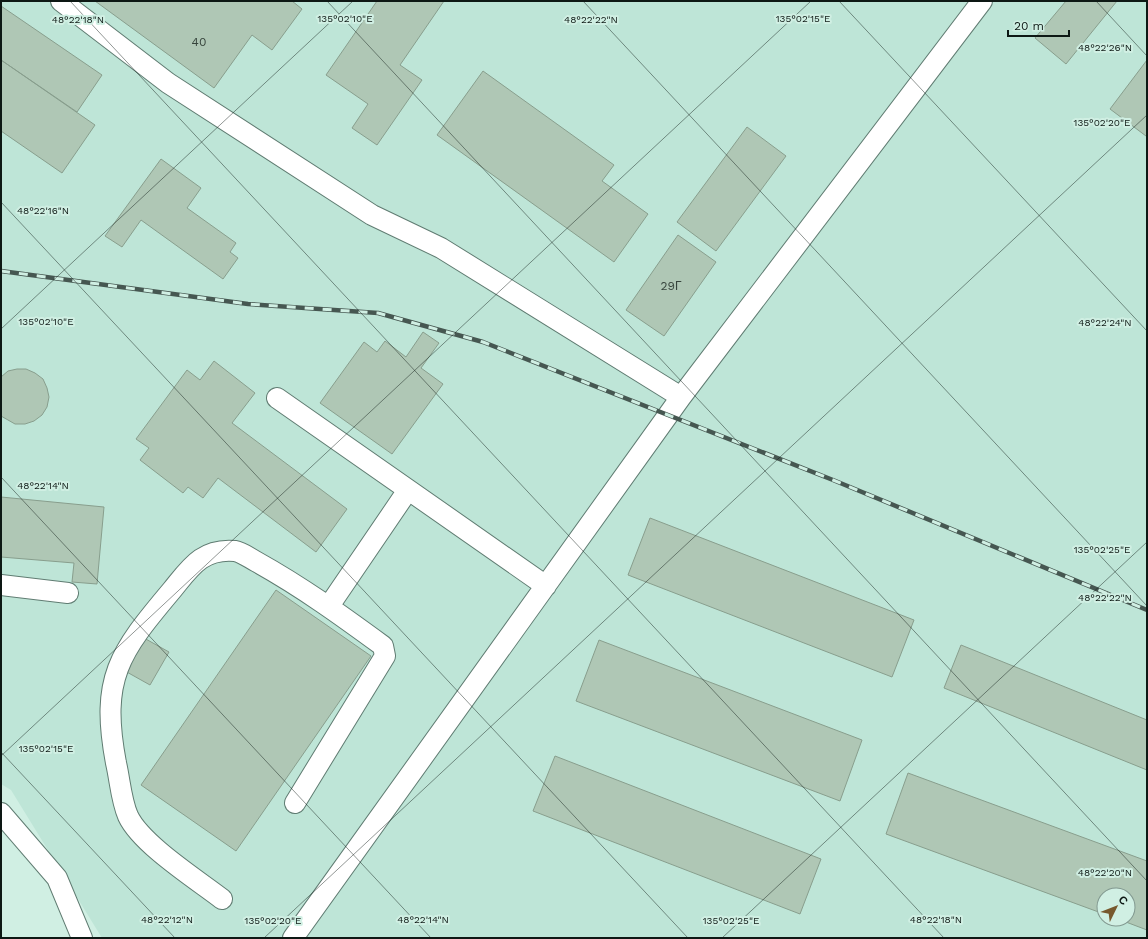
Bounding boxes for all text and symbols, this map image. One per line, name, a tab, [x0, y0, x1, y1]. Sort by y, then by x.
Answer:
scale bar	[1008, 12, 1069, 38]
text: 135°02'10"E	[317, 13, 373, 24]
text: 135°02'15"E	[776, 13, 830, 24]
text: 48°22'18"N	[52, 14, 104, 25]
text: 48°22'22"N	[564, 14, 618, 25]
text: 20 m	[1014, 19, 1044, 33]
house number: 40	[192, 35, 206, 49]
text: 48°22'26"N	[1078, 42, 1132, 53]
text: 135°02'20"E	[1074, 117, 1131, 128]
text: 48°22'16"N	[17, 205, 69, 216]
house number: 29Г	[661, 279, 682, 293]
text: 135°02'10"E	[18, 316, 74, 327]
text: 48°22'24"N	[1078, 317, 1132, 328]
text: 48°22'14"N	[17, 480, 69, 491]
text: 135°02'25"E	[1074, 544, 1130, 555]
text: 48°22'22"N	[1078, 592, 1132, 603]
text: 135°02'15"E	[19, 743, 73, 754]
text: 48°22'20"N	[1078, 867, 1132, 878]
north arrow	[1096, 887, 1136, 927]
text: С	[1115, 893, 1130, 908]
text: 48°22'12"N	[141, 914, 193, 925]
text: 48°22'14"N	[397, 914, 449, 925]
text: 48°22'18"N	[910, 914, 962, 925]
text: 135°02'20"E	[245, 915, 302, 926]
text: 135°02'25"E	[703, 915, 759, 926]

